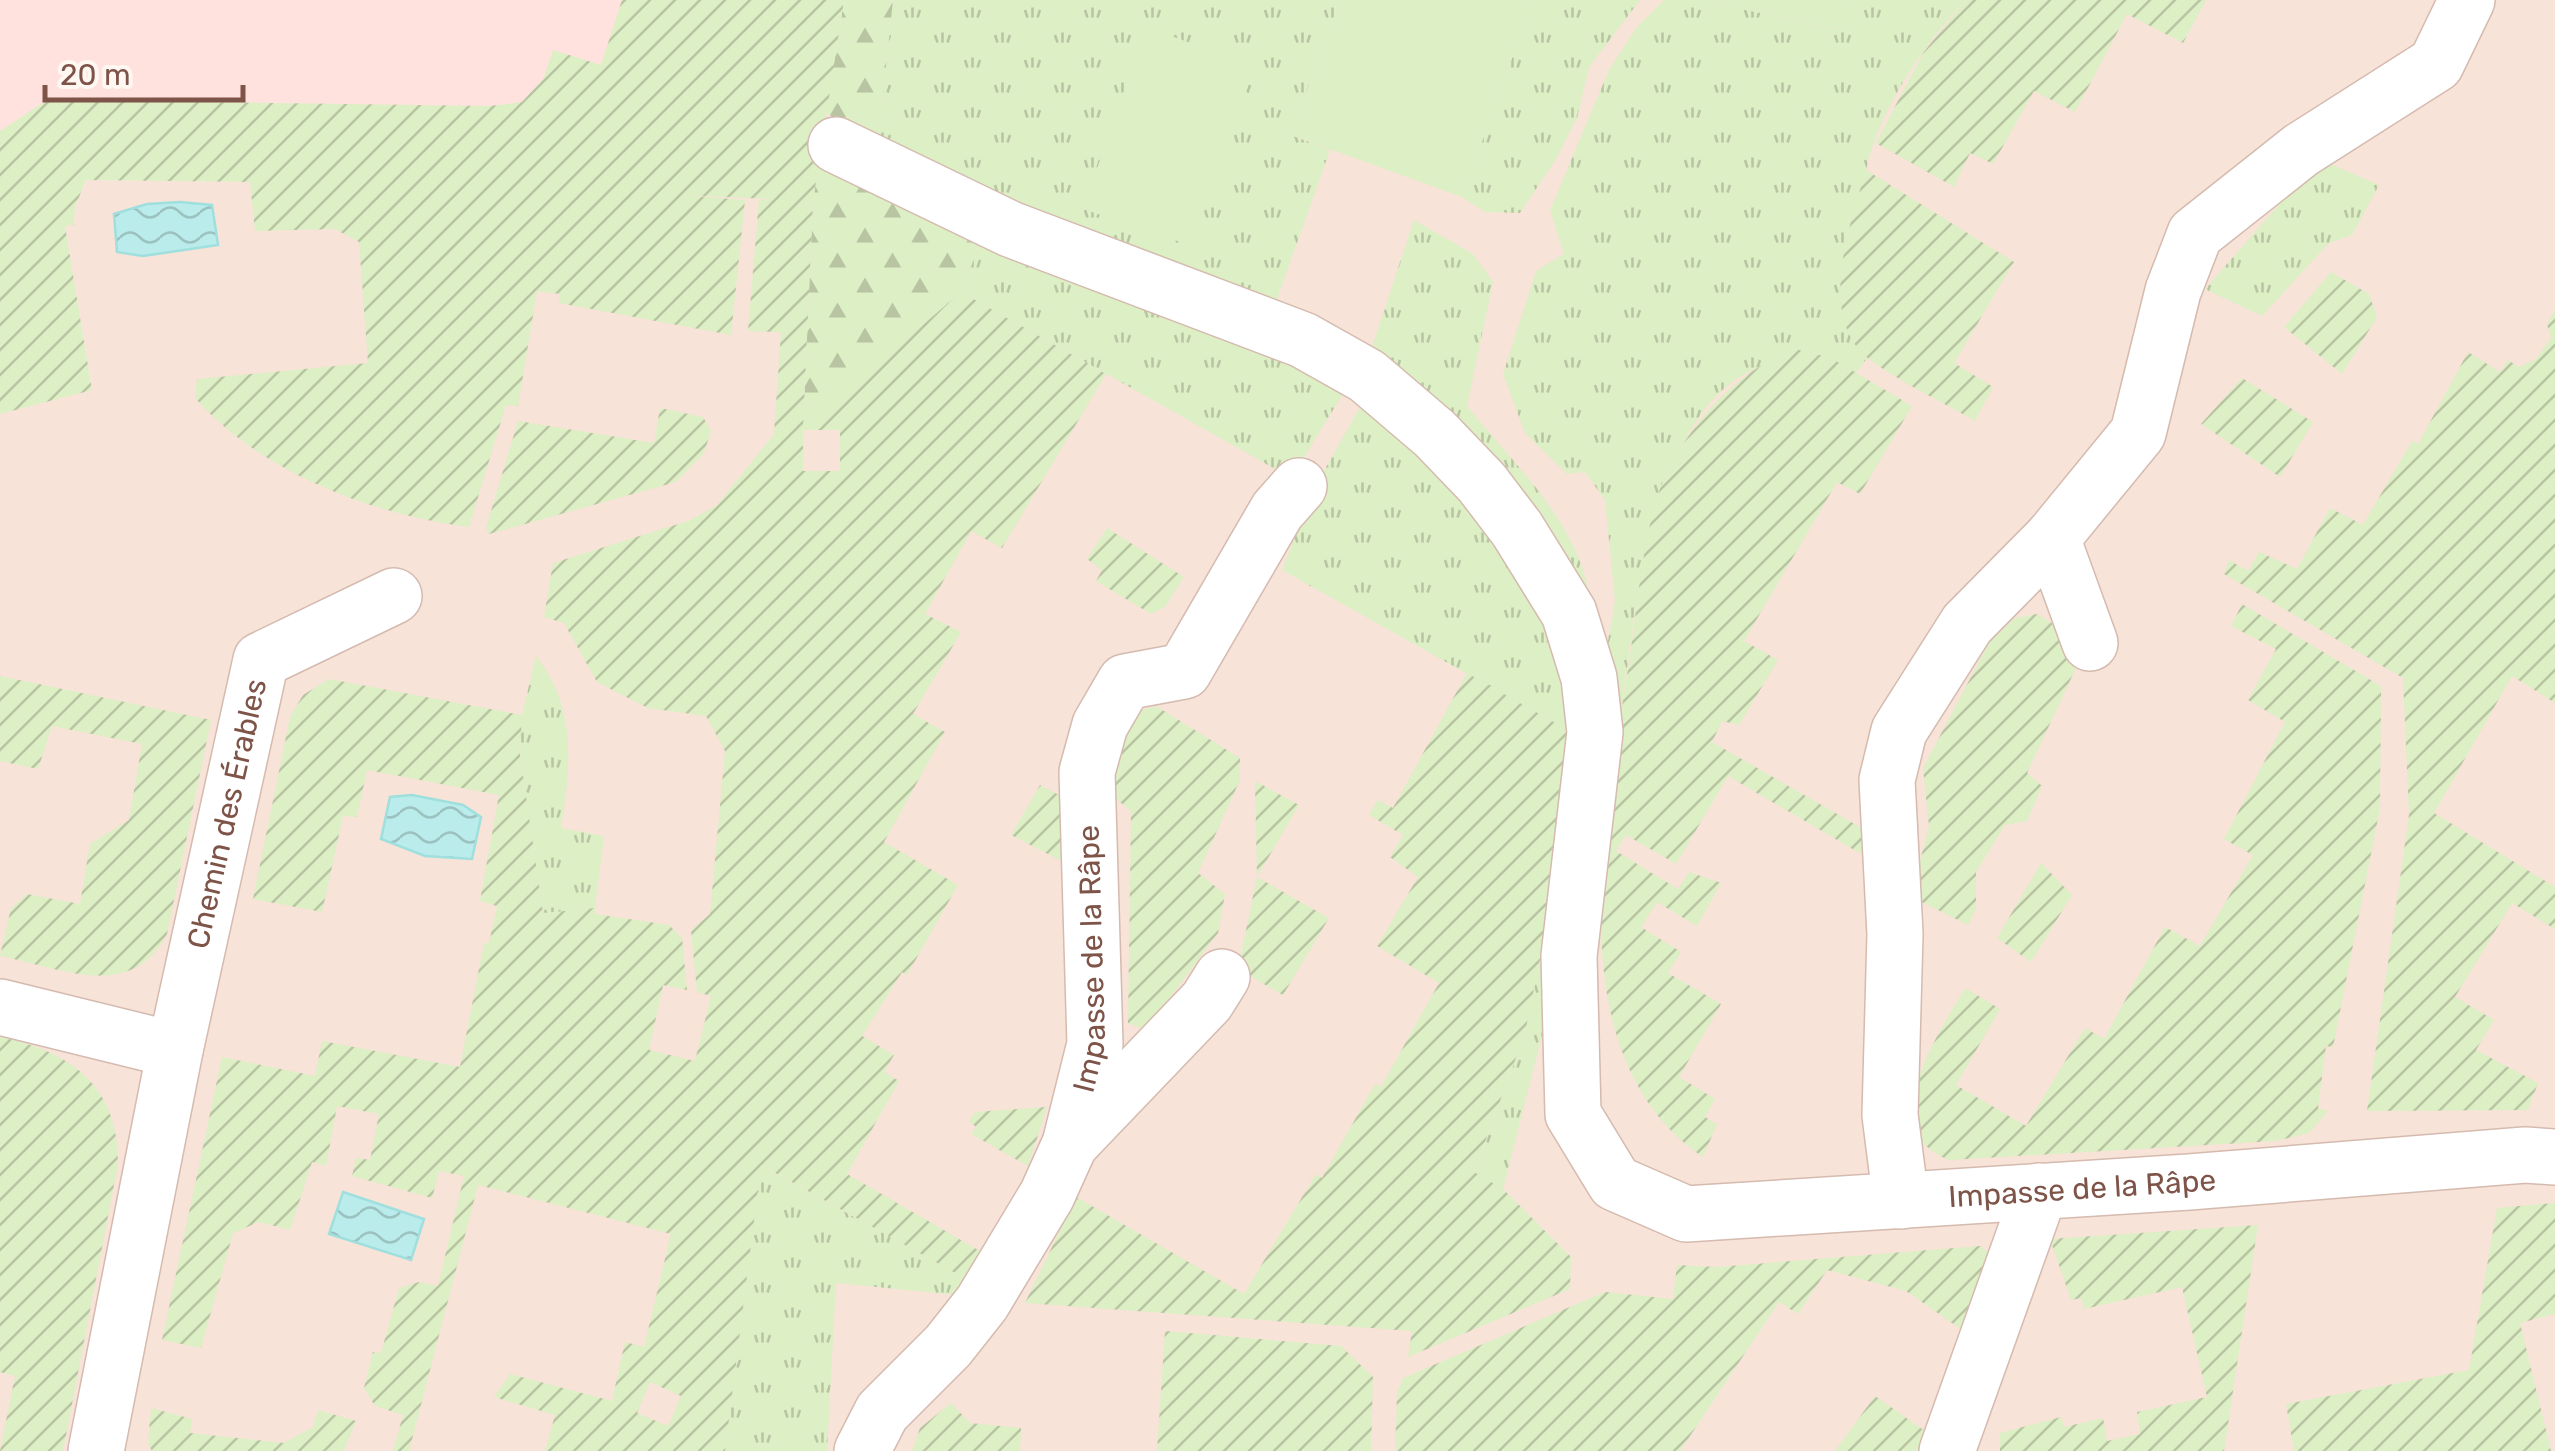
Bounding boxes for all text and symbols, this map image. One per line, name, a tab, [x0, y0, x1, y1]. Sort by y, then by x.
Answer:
scale bar	[45, 40, 242, 102]
text: 20 m	[60, 57, 131, 93]
street label: Chemin des Érables	[180, 675, 274, 952]
street label: Impasse de la Râpe	[1066, 824, 1113, 1096]
street label: Impasse de la Râpe	[1947, 1162, 2218, 1215]

